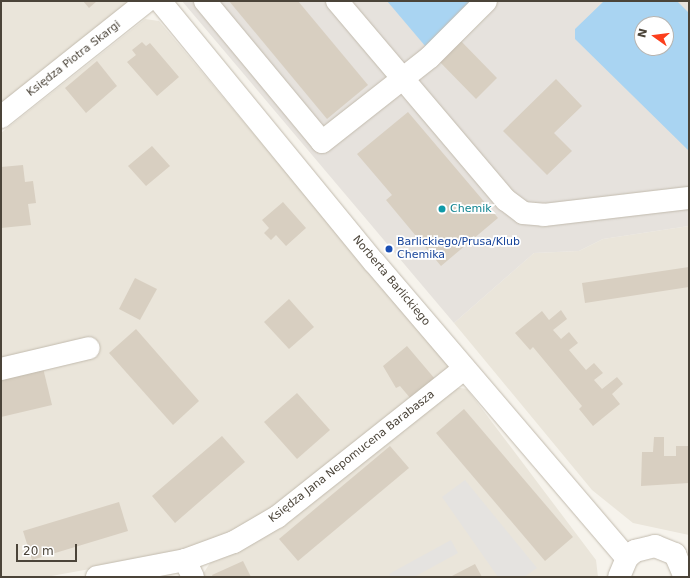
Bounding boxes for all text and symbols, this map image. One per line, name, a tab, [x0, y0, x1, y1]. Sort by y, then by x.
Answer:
north arrow	[634, 16, 674, 56]
street label: Księdza Piotra Skargi	[25, 18, 123, 100]
text: N	[635, 27, 650, 39]
place label: Chemik	[450, 202, 492, 216]
marker: Chemik	[437, 204, 447, 214]
street label: Norberta Barlickiego	[350, 233, 432, 329]
place label: Barlickiego/Prusa/Klub Chemika	[397, 236, 520, 262]
marker: Barlickiego/Prusa/Klub Chemika	[384, 244, 394, 254]
street label: Księdza Jana Nepomucena Barabasza	[266, 388, 438, 526]
scale bar	[18, 536, 79, 562]
text: 20 m	[23, 544, 54, 558]

